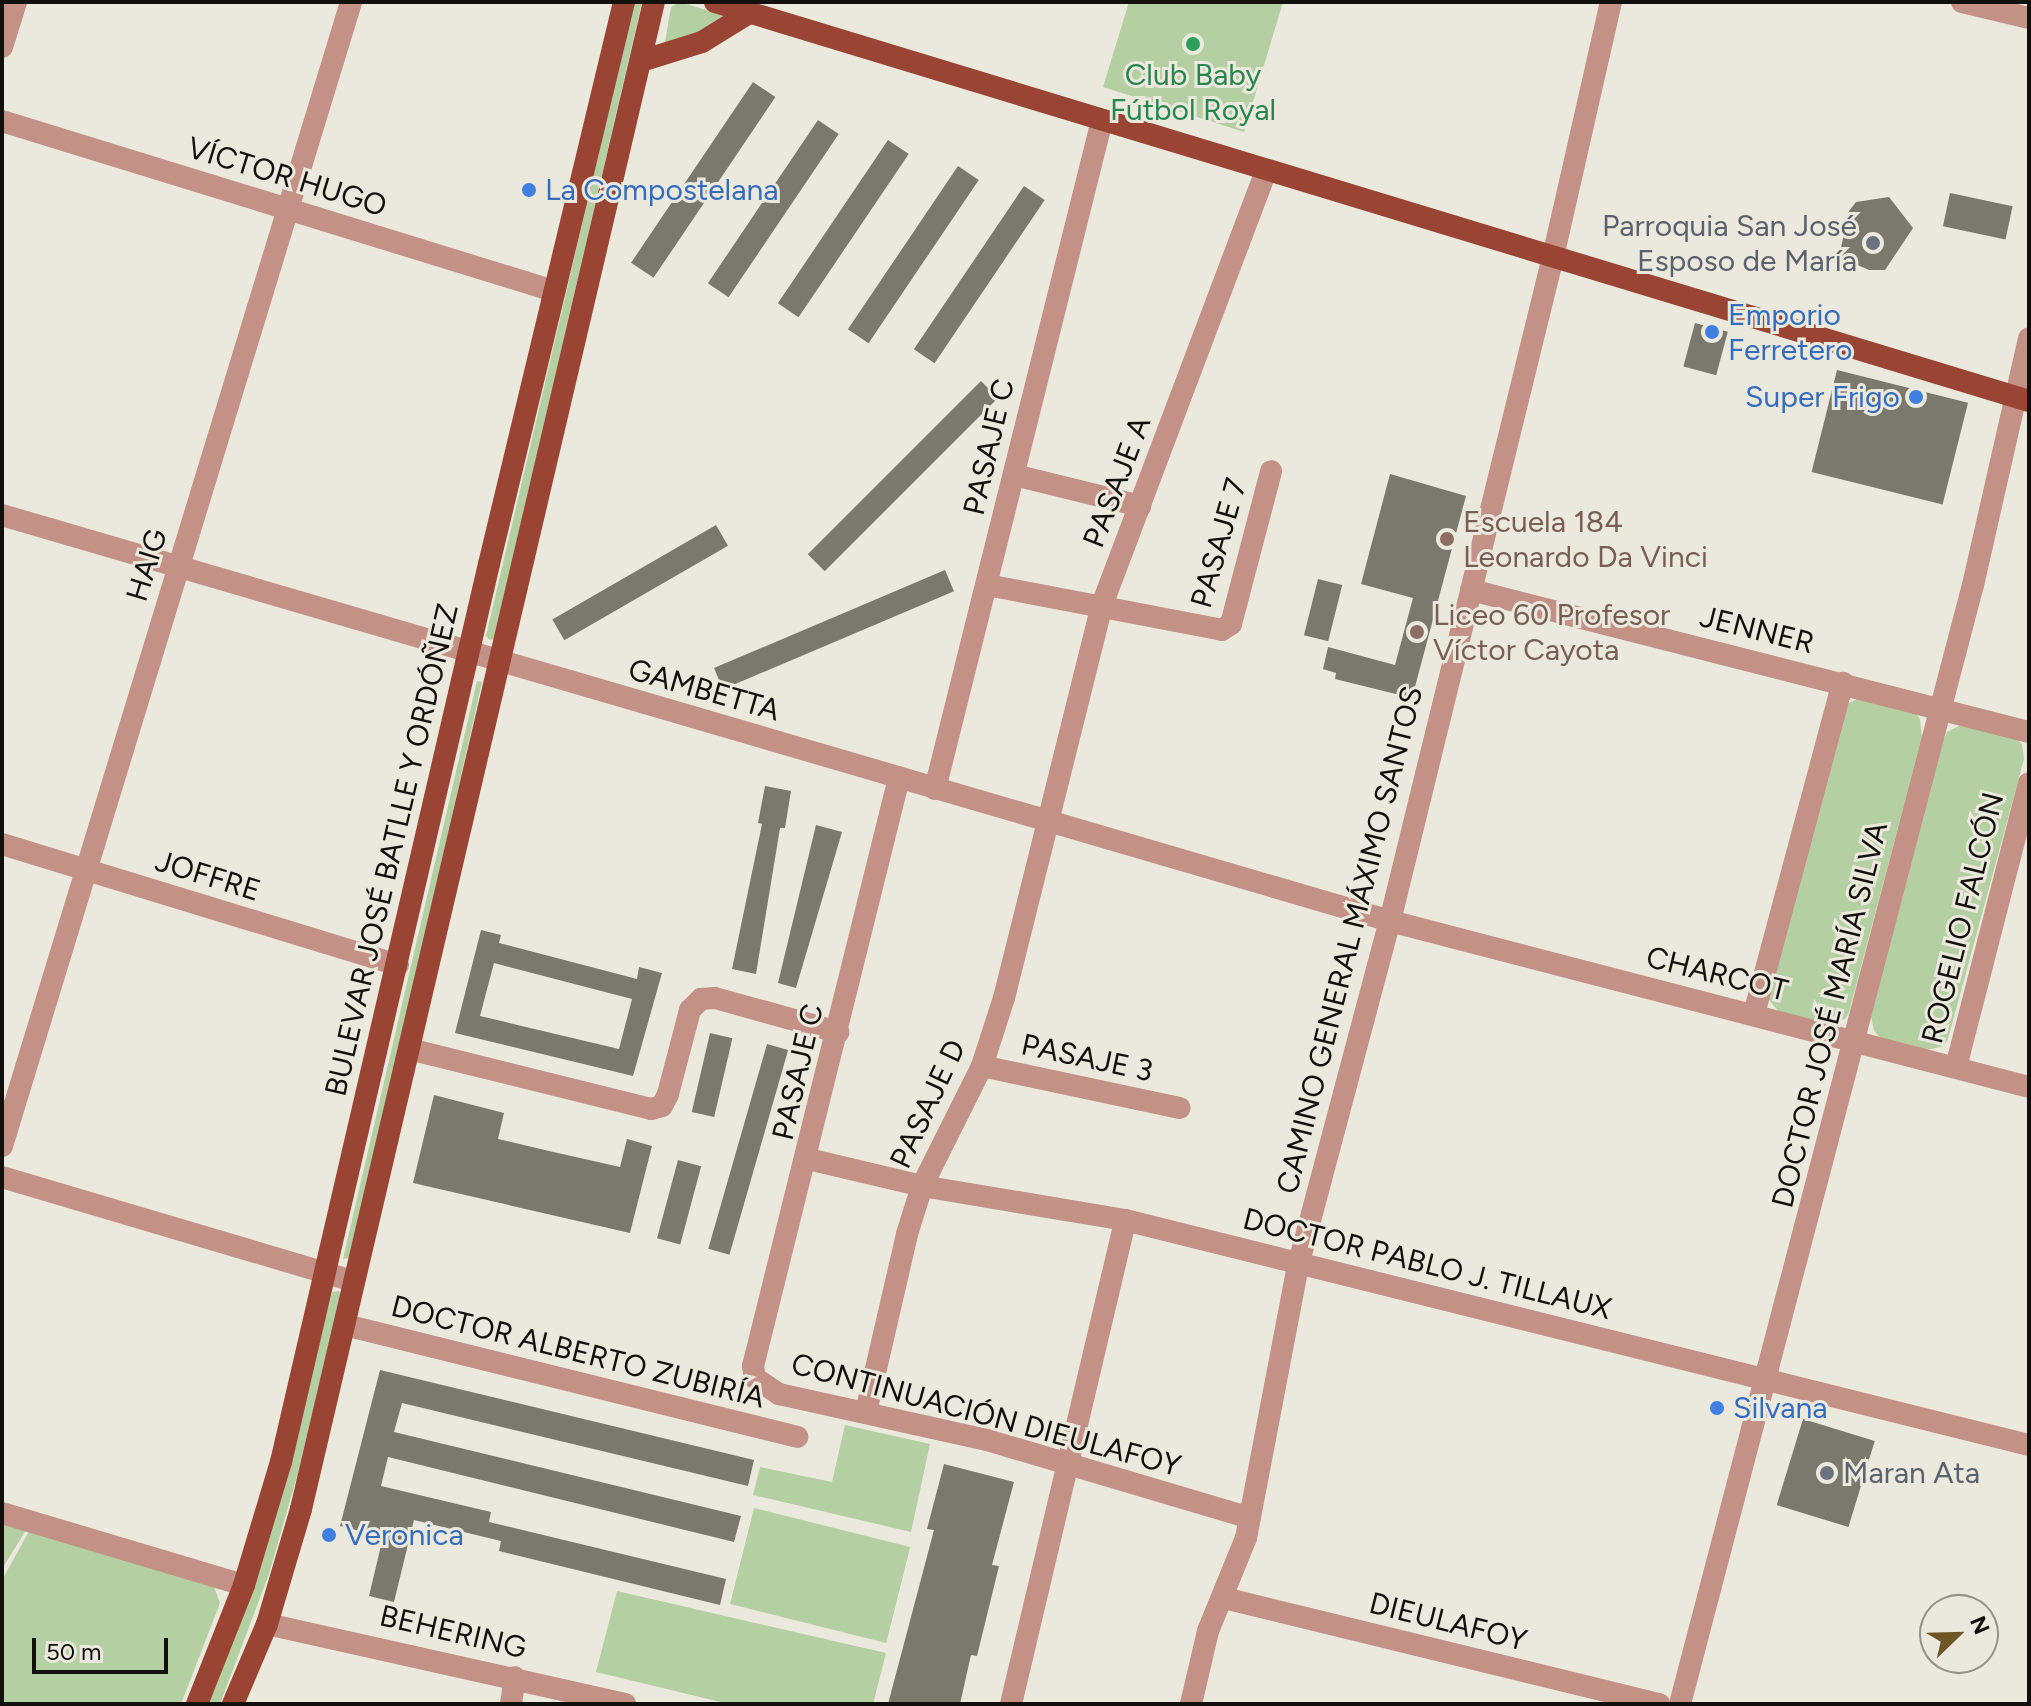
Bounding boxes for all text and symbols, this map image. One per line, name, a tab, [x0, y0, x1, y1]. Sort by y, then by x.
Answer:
marker: Club Baby Fútbol Royal	[1184, 35, 1202, 53]
place label: Club Baby Fútbol Royal	[1110, 57, 1276, 128]
street label: VÍCTOR HUGO	[183, 130, 391, 224]
place label: La Compostelana	[545, 172, 779, 208]
marker: La Compostelana	[520, 181, 538, 199]
place label: Parroquia San José Esposo de María	[1602, 208, 1857, 278]
marker: Parroquia San José Esposo de María	[1864, 234, 1882, 252]
place label: Emporio Ferretero	[1728, 297, 1852, 368]
marker: Emporio Ferretero	[1703, 323, 1721, 341]
street label: PASAJE C	[956, 375, 1022, 519]
place label: Super Frigo	[1745, 379, 1900, 415]
marker: Super Frigo	[1907, 388, 1925, 406]
street label: PASAJE A	[1076, 411, 1158, 553]
street label: PASAJE 7	[1183, 474, 1255, 612]
place label: Escuela 184 Leonardo Da Vinci	[1463, 504, 1708, 574]
street label: HAIG	[119, 524, 175, 606]
marker: Escuela 184 Leonardo Da Vinci	[1438, 530, 1456, 548]
place label: Liceo 60 Profesor Víctor Cayota	[1433, 597, 1670, 668]
street label: JENNER	[1696, 598, 1818, 662]
street label: BULEVAR JOSÉ BATLLE Y ORDÓÑEZ	[318, 600, 466, 1100]
marker: Liceo 60 Profesor Víctor Cayota	[1408, 623, 1426, 641]
street label: GAMBETTA	[624, 651, 784, 729]
street label: CAMINO GENERAL MÁXIMO SANTOS	[1269, 683, 1431, 1197]
street label: ROGELIO FALCÓN	[1914, 789, 2012, 1047]
street label: DOCTOR JOSÉ MARÍA SILVA	[1765, 818, 1895, 1212]
street label: JOFFRE	[151, 843, 265, 909]
street label: CHARCOT	[1643, 939, 1791, 1009]
street label: PASAJE C	[765, 1000, 831, 1144]
street label: PASAJE 3	[1018, 1027, 1156, 1089]
street label: PASAJE D	[883, 1034, 973, 1174]
street label: DOCTOR PABLO J. TILLAUX	[1239, 1201, 1615, 1327]
street label: DOCTOR ALBERTO ZUBIRÍA	[388, 1288, 768, 1416]
street label: CONTINUACIÓN DIEULAFOY	[787, 1346, 1185, 1484]
place label: Silvana	[1733, 1390, 1828, 1426]
marker: Silvana	[1708, 1399, 1726, 1417]
place label: Maran Ata	[1843, 1455, 1980, 1491]
marker: Maran Ata	[1818, 1464, 1836, 1482]
place label: Veronica	[345, 1517, 464, 1553]
marker: Veronica	[320, 1526, 338, 1544]
street label: DIEULAFOY	[1366, 1585, 1530, 1659]
north arrow	[1919, 1594, 1999, 1674]
street label: BEHERING	[376, 1598, 530, 1666]
text: N	[1964, 1612, 1995, 1638]
scale bar	[36, 1622, 172, 1672]
text: 50 m	[46, 1637, 102, 1666]

